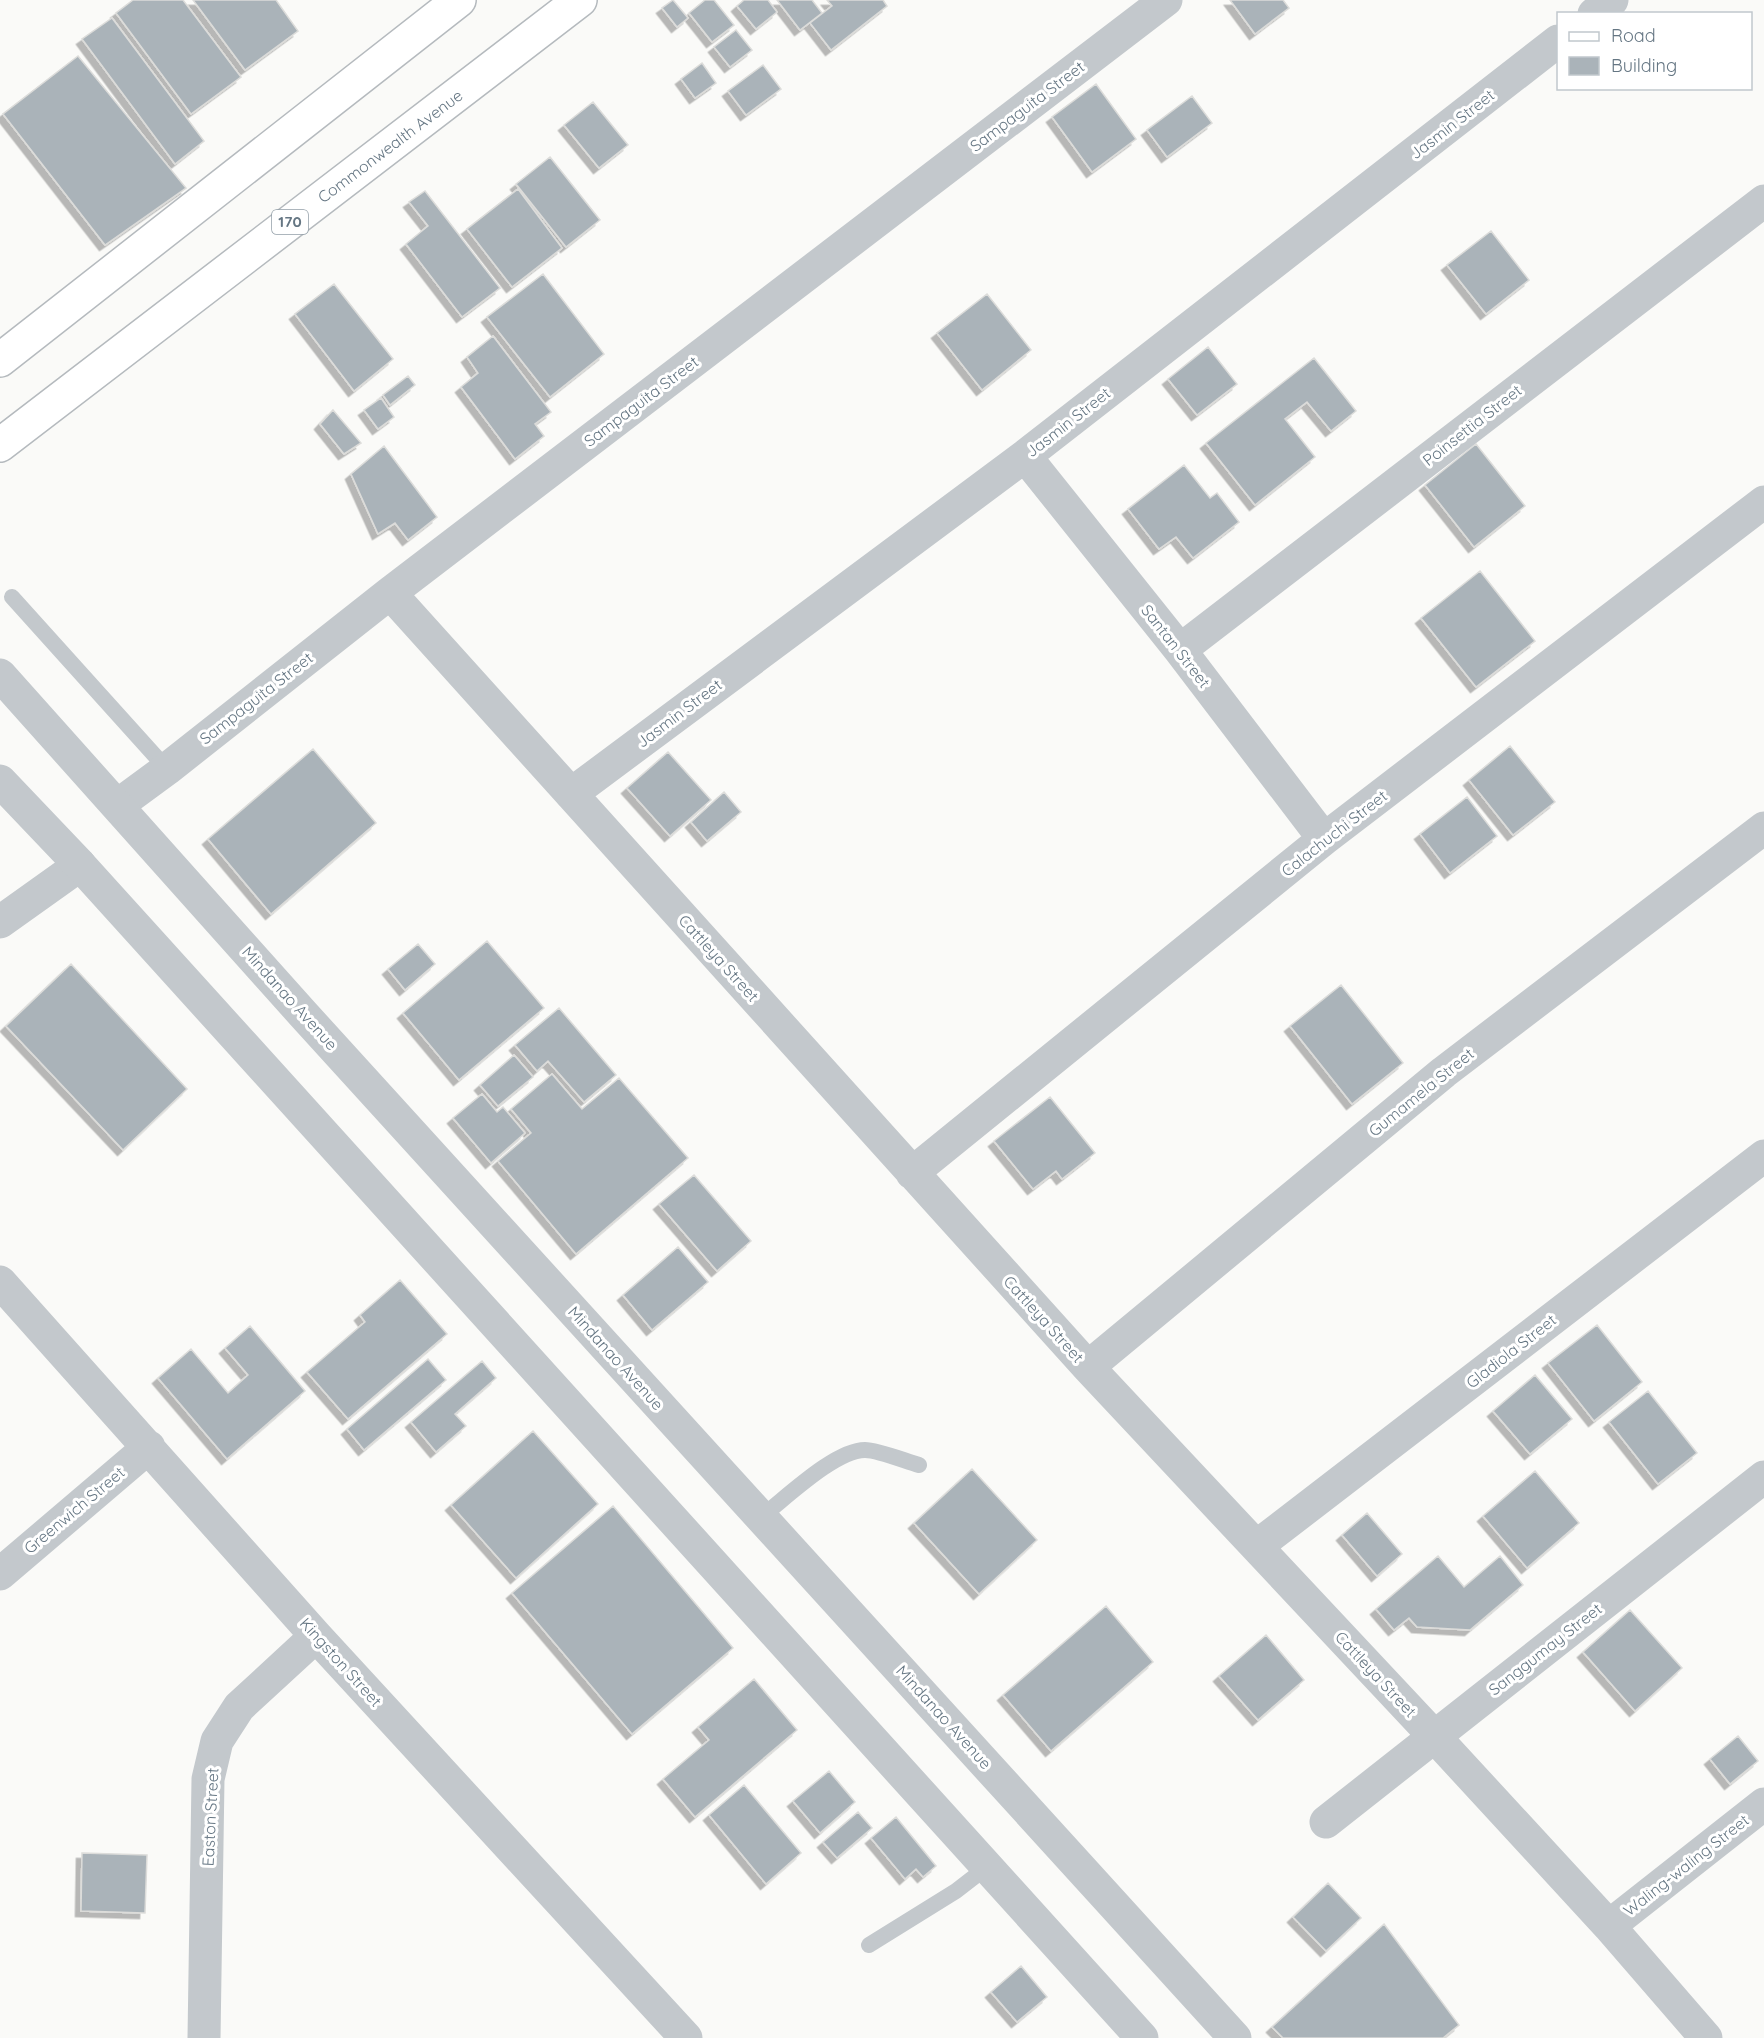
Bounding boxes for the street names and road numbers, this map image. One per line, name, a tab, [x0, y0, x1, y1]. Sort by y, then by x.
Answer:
street label: Sampaguita Street	[966, 56, 1088, 156]
street label: Commonwealth Avenue	[314, 85, 466, 207]
street label: Jasmin Street	[1406, 85, 1498, 163]
road number: 170	[272, 210, 308, 234]
street label: Sampaguita Street	[580, 351, 702, 451]
street label: Poinsettia Street	[1418, 380, 1526, 470]
street label: Jasmin Street	[1022, 383, 1114, 461]
street label: Santan Street	[1137, 600, 1215, 692]
street label: Sampaguita Street	[195, 648, 317, 748]
street label: Jasmin Street	[632, 674, 726, 752]
street label: Calachuchi Street	[1277, 785, 1391, 881]
street label: Cattleya Street	[675, 910, 763, 1006]
street label: Mindanao Avenue	[238, 942, 342, 1054]
street label: Gumamela Street	[1364, 1043, 1478, 1141]
street label: Cattleya Street	[1000, 1271, 1088, 1367]
street label: Mindanao Avenue	[564, 1302, 668, 1414]
street label: Gladiola Street	[1462, 1310, 1560, 1392]
street label: Greenwich Street	[20, 1462, 128, 1558]
street label: Sanggumay Street	[1484, 1599, 1606, 1699]
street label: Kingston Street	[296, 1613, 386, 1711]
street label: Cattleya Street	[1331, 1627, 1421, 1721]
street label: Mindanao Avenue	[892, 1661, 996, 1773]
street label: Easton Street	[197, 1767, 223, 1867]
street label: Waling-waling Street	[1619, 1810, 1753, 1920]

